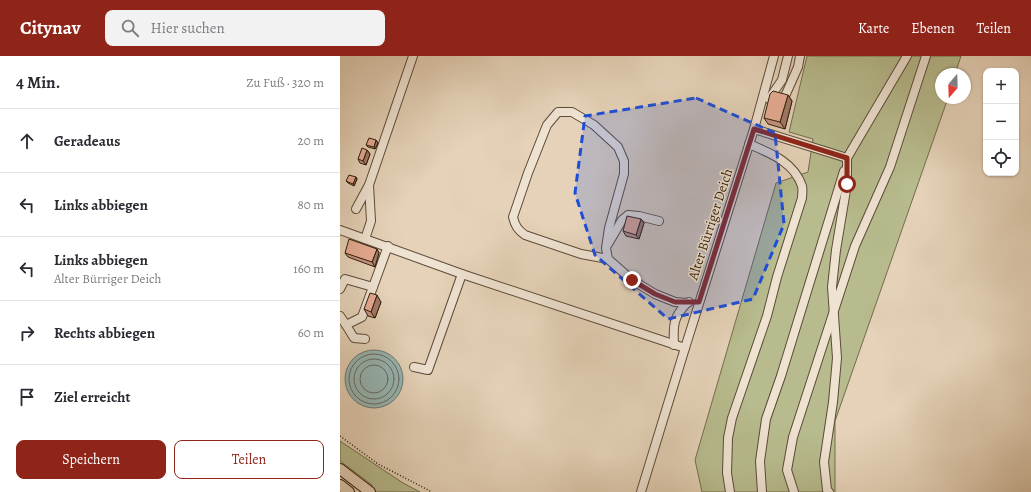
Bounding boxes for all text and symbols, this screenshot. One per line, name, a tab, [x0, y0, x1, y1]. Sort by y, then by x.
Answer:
search box	[105, 10, 385, 46]
text: Citynav	[20, 15, 81, 41]
icon: search	[119, 17, 141, 39]
text: Hier suchen	[151, 18, 225, 38]
text: Karte	[858, 19, 889, 38]
text: Ebenen	[911, 19, 955, 38]
text: Teilen	[977, 19, 1011, 38]
north arrow	[935, 68, 971, 104]
map controls	[983, 68, 1019, 176]
button: +	[983, 68, 1019, 104]
text: 4 Min.	[16, 71, 60, 94]
text: Zu Fuß · 320 m	[246, 74, 324, 91]
button: −	[983, 104, 1019, 140]
icon: ahead	[16, 130, 38, 152]
text: Geradeaus	[54, 131, 120, 151]
text: 20 m	[298, 132, 324, 149]
button: locate	[983, 140, 1019, 176]
street label: Alter Bürriger Deich	[683, 166, 738, 283]
route start	[838, 175, 856, 193]
icon: left	[16, 194, 38, 216]
text: Links abbiegen	[54, 195, 148, 215]
text: 80 m	[297, 196, 324, 213]
text: Links abbiegen	[54, 250, 148, 270]
icon: left	[16, 258, 38, 280]
text: 160 m	[293, 260, 324, 277]
text: Alter Bürriger Deich	[54, 270, 162, 287]
route end	[623, 271, 641, 289]
icon: right	[16, 322, 38, 344]
text: Rechts abbiegen	[54, 323, 155, 343]
text: 60 m	[298, 324, 324, 341]
icon: arrive	[16, 386, 38, 408]
text: Ziel erreicht	[54, 387, 130, 407]
button: Speichern	[16, 440, 166, 479]
button: Teilen	[174, 440, 324, 479]

